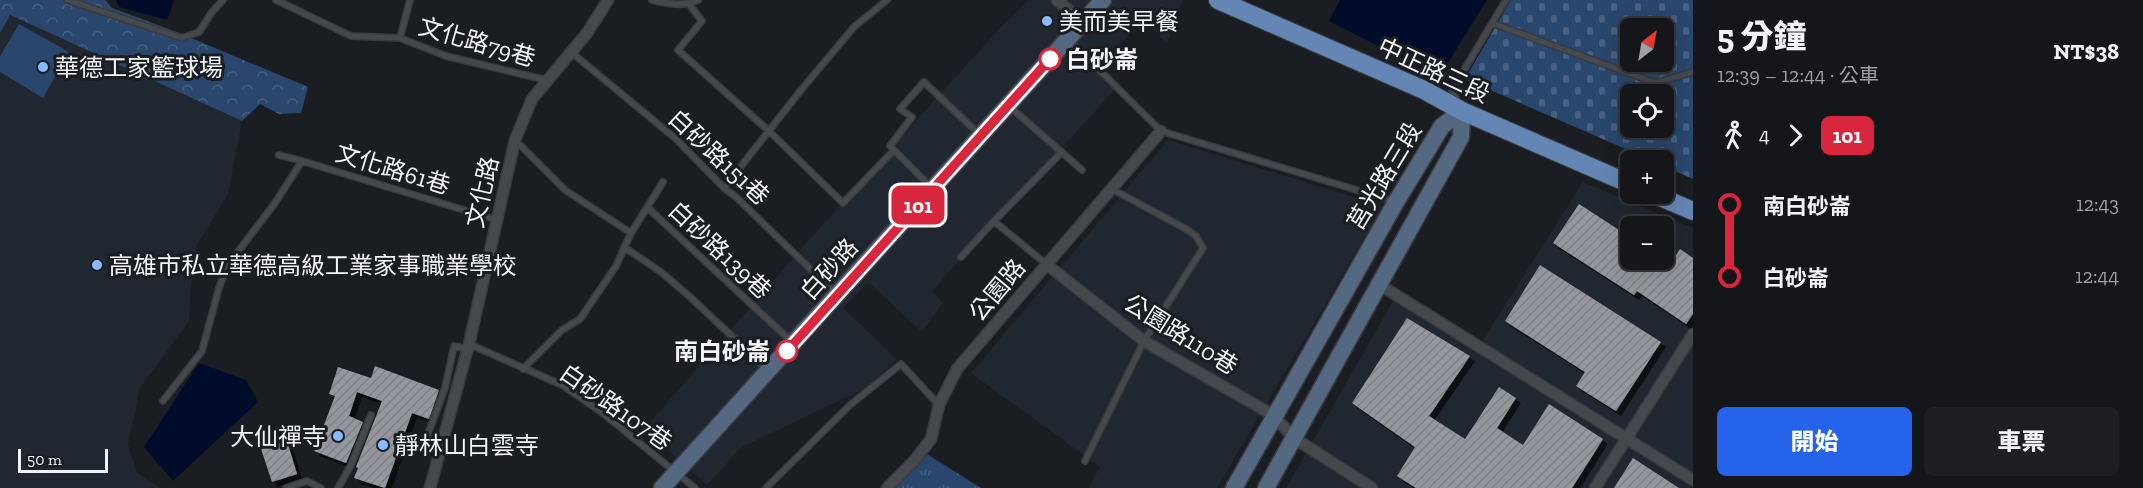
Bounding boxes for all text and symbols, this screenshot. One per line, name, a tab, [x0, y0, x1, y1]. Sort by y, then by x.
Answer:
place label: 美而美早餐	[1059, 7, 1179, 36]
street label: 文化路79巷	[415, 12, 539, 72]
marker: 美而美早餐	[1040, 14, 1054, 28]
text: 5 分鐘	[1717, 17, 1806, 56]
north arrow	[1620, 18, 1674, 72]
map controls	[1620, 18, 1674, 270]
street label: 中正路三段	[1373, 32, 1495, 108]
text: NT$38	[2054, 38, 2119, 65]
place label: 白砂崙	[1066, 45, 1138, 74]
marker: 白砂崙	[1039, 48, 1061, 70]
place label: 華德工家籃球場	[55, 53, 223, 82]
marker: 華德工家籃球場	[36, 60, 50, 74]
text: 12:39 – 12:44 · 公車	[1717, 63, 1879, 87]
button: locate	[1620, 84, 1674, 138]
street label: 白砂路151巷	[663, 103, 775, 211]
street label: 莒光路三段	[1341, 117, 1427, 235]
icon: walk	[1717, 119, 1750, 152]
icon: forward	[1779, 119, 1812, 152]
text: 4	[1759, 123, 1770, 147]
text: 101	[1833, 123, 1862, 148]
street label: 文化路61巷	[332, 138, 454, 200]
button: +	[1620, 150, 1674, 204]
street label: 文化路	[460, 154, 504, 230]
line badge: 101	[884, 186, 952, 224]
text: 12:43	[2076, 192, 2119, 216]
text: 101	[903, 193, 933, 218]
text: 南白砂崙	[1763, 193, 1851, 220]
street label: 白砂路139巷	[663, 195, 777, 305]
button: −	[1620, 216, 1674, 270]
street label: 白砂路	[794, 233, 864, 305]
place label: 高雄市私立華德高級工業家事職業學校	[109, 251, 517, 280]
street label: 公園路	[963, 253, 1031, 327]
marker: 高雄市私立華德高級工業家事職業學校	[90, 258, 104, 272]
text: 12:44	[2075, 264, 2119, 288]
text: 白砂崙	[1763, 265, 1829, 292]
street label: 公園路110巷	[1119, 288, 1243, 380]
place label: 南白砂崙	[674, 337, 770, 366]
marker: 南白砂崙	[776, 340, 798, 362]
street label: 白砂路107巷	[554, 358, 678, 456]
button: 開始	[1717, 407, 1912, 476]
button: 車票	[1924, 407, 2119, 476]
place label: 大仙禪寺	[230, 422, 326, 451]
marker: 大仙禪寺	[331, 429, 345, 443]
place label: 靜林山白雲寺	[395, 431, 539, 460]
marker: 靜林山白雲寺	[376, 438, 390, 452]
scale bar	[18, 446, 108, 474]
text: 50 m	[27, 450, 62, 469]

